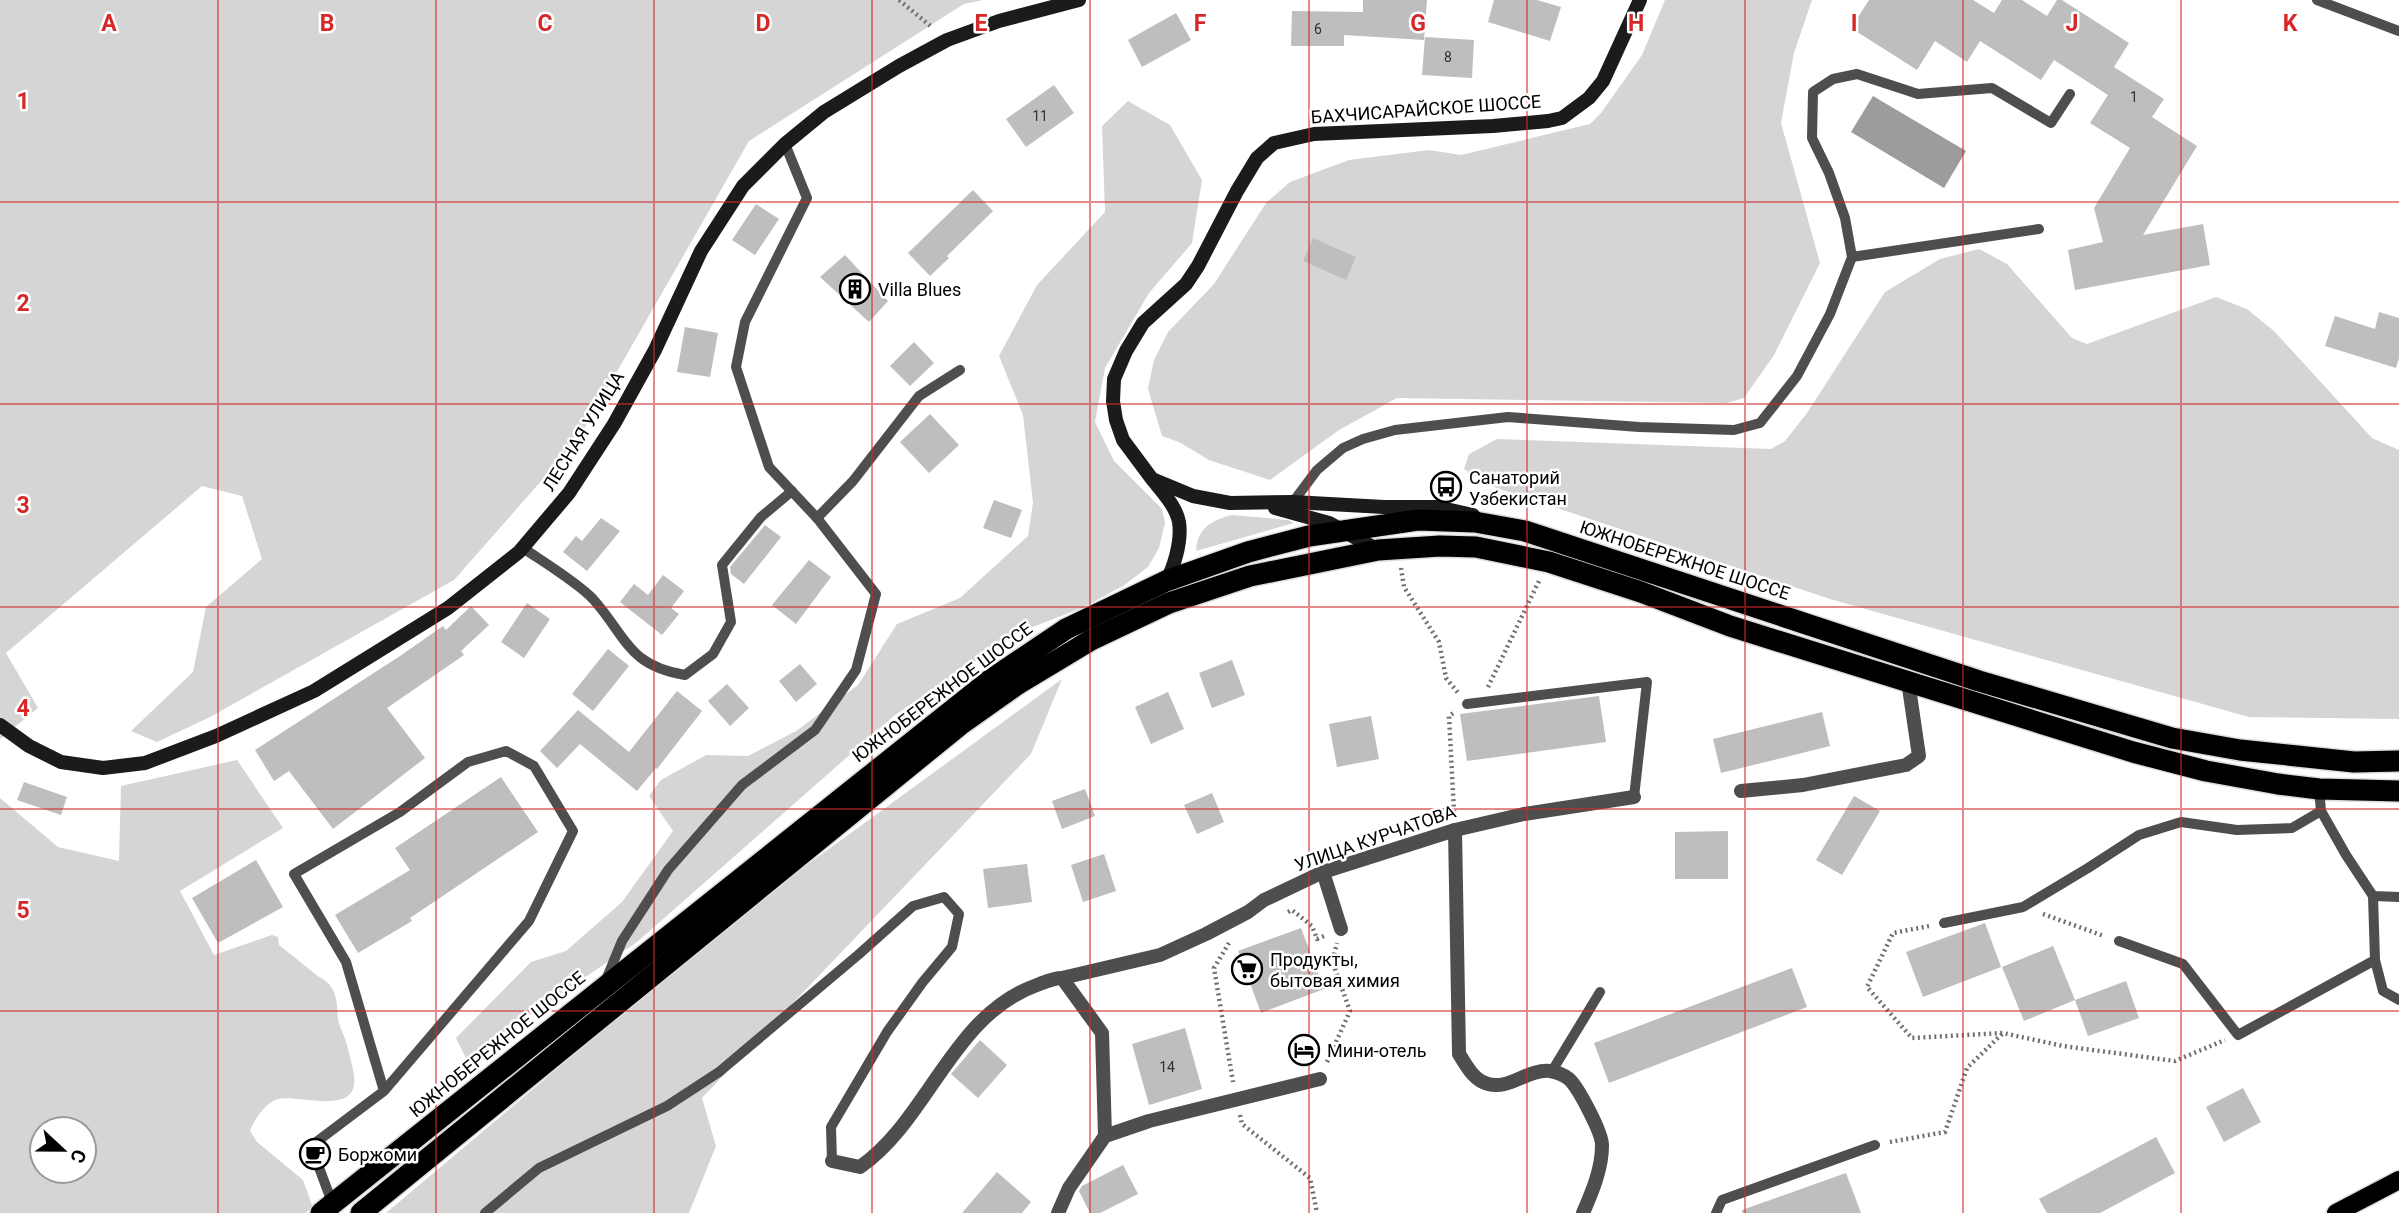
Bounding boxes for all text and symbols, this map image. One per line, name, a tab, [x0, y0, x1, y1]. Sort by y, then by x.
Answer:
text: A	[101, 10, 117, 37]
text: B	[320, 10, 334, 37]
text: C	[537, 10, 553, 37]
text: D	[756, 10, 770, 37]
text: E	[975, 10, 988, 37]
text: F	[1194, 10, 1207, 37]
text: G	[1410, 10, 1426, 37]
text: H	[1628, 10, 1644, 37]
text: I	[1851, 10, 1857, 37]
text: J	[2066, 10, 2078, 37]
text: K	[2283, 10, 2298, 37]
house number: 6	[1314, 21, 1322, 37]
house number: 8	[1444, 49, 1452, 65]
text: 1	[16, 88, 30, 115]
house number: 1	[2130, 89, 2138, 105]
street label: БАХЧИСАРАЙСКОЕ ШОССЕ	[1310, 90, 1542, 128]
house number: 11	[1032, 108, 1048, 124]
building icon: Villa Blues	[838, 272, 872, 306]
place label: Villa Blues	[878, 279, 961, 300]
text: 2	[16, 290, 30, 317]
street label: ЛЕСНАЯ УЛИЦА	[538, 367, 628, 495]
place label: Санаторий Узбекистан	[1469, 467, 1567, 509]
bus stop icon: Санаторий Узбекистан	[1429, 470, 1463, 504]
text: 3	[16, 492, 30, 519]
street label: ЮЖНОБЕРЕЖНОЕ ШОССЕ	[1577, 516, 1793, 604]
street label: ЮЖНОБЕРЕЖНОЕ ШОССЕ	[848, 617, 1036, 767]
text: 4	[16, 695, 30, 722]
street label: УЛИЦА КУРЧАТОВА	[1292, 800, 1459, 875]
text: 5	[16, 897, 30, 924]
place label: Продукты, бытовая химия	[1270, 949, 1400, 991]
supermarket icon: Продукты, бытовая химия	[1230, 952, 1264, 986]
street label: ЮЖНОБЕРЕЖНОЕ ШОССЕ	[405, 967, 589, 1121]
hotel icon: Мини-отель	[1287, 1033, 1321, 1067]
place label: Мини-отель	[1327, 1040, 1427, 1061]
house number: 14	[1159, 1059, 1175, 1075]
north arrow	[28, 1115, 98, 1185]
cafe icon: Боржоми	[298, 1137, 332, 1171]
place label: Боржоми	[338, 1144, 417, 1165]
text: С	[65, 1146, 91, 1166]

